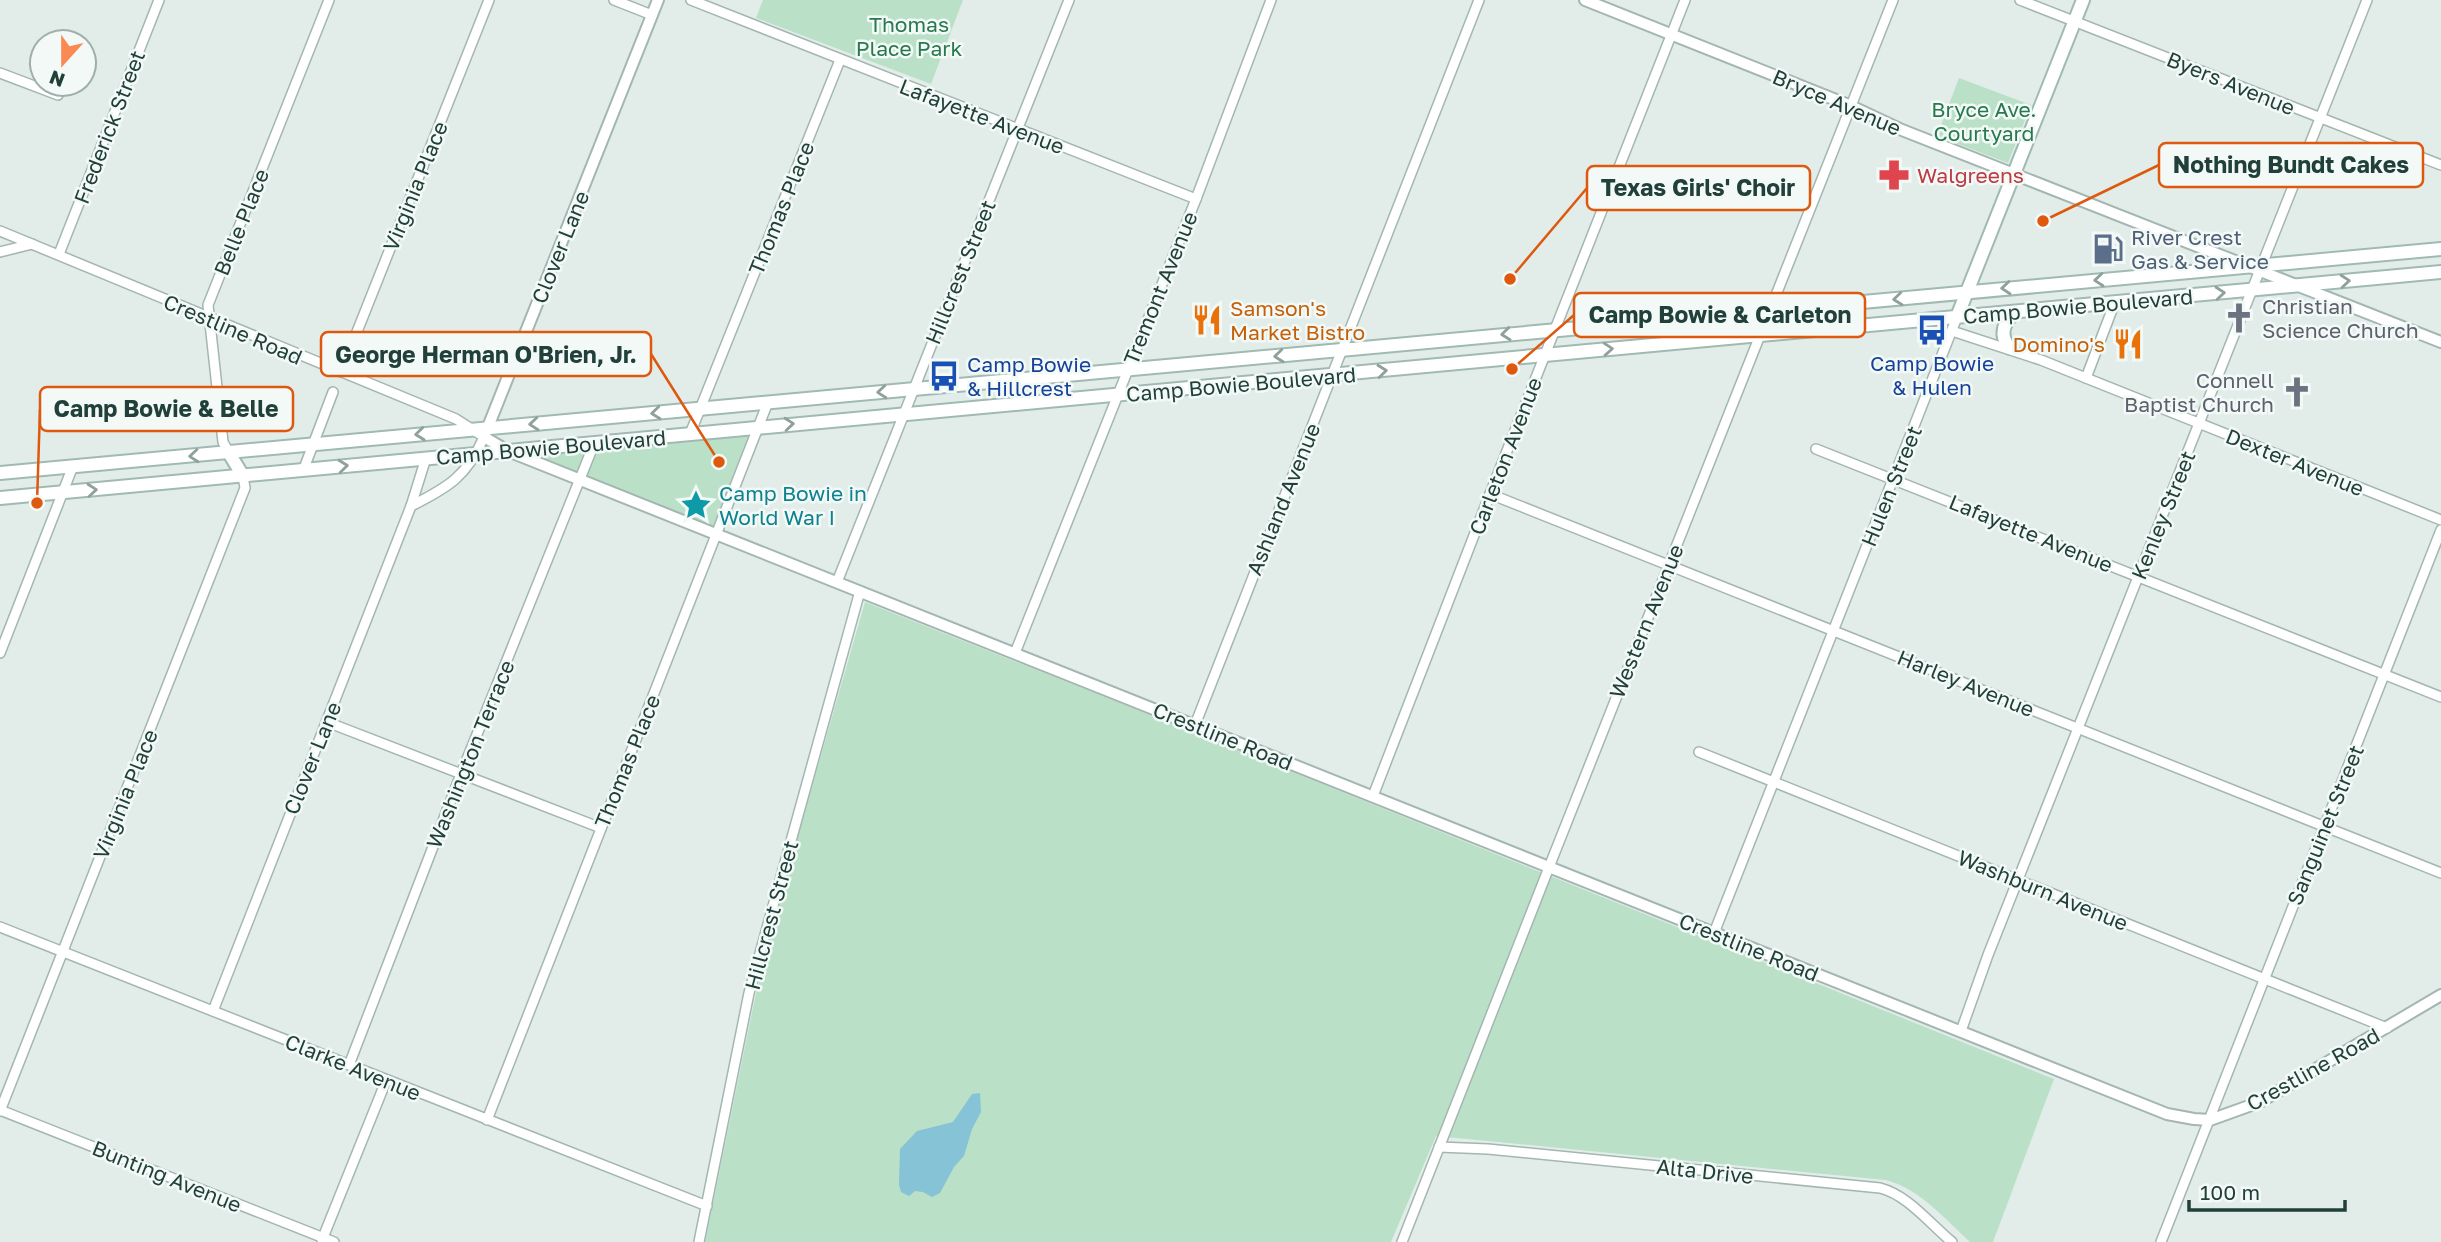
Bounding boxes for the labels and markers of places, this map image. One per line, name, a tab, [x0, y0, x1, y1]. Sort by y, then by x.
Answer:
callout: Nothing Bundt Cakes	[2159, 143, 2423, 187]
pharmacy icon: Walgreens	[1877, 158, 1911, 192]
place label: Walgreens	[1917, 162, 2024, 188]
callout: Texas Girls' Choir	[1587, 166, 1810, 210]
place label: River Crest Gas & Service	[2131, 224, 2269, 274]
fuel station icon: River Crest Gas & Service	[2091, 232, 2125, 266]
callout: Camp Bowie & Carleton	[1574, 293, 1865, 337]
place label: Christian Science Church	[2262, 293, 2419, 343]
place label: Samson's Market Bistro	[1230, 295, 1365, 345]
church icon: Christian Science Church	[2222, 301, 2256, 335]
restaurant icon: Samson's Market Bistro	[1190, 303, 1224, 337]
bus stop icon: Camp Bowie & Hulen	[1915, 313, 1949, 347]
restaurant icon: Domino's	[2111, 327, 2145, 361]
place label: Domino's	[2012, 331, 2105, 357]
callout: George Herman O'Brien, Jr.	[321, 332, 651, 376]
place label: Camp Bowie & Hulen	[1870, 350, 1994, 400]
place label: Camp Bowie & Hillcrest	[967, 351, 1091, 401]
bus stop icon: Camp Bowie & Hillcrest	[927, 359, 961, 393]
place label: Connell Baptist Church	[2124, 367, 2274, 417]
church icon: Connell Baptist Church	[2280, 375, 2314, 409]
callout: Camp Bowie & Belle	[40, 387, 293, 431]
place label: Camp Bowie in World War I	[719, 480, 867, 530]
place icon: Camp Bowie in World War I	[679, 488, 713, 522]

